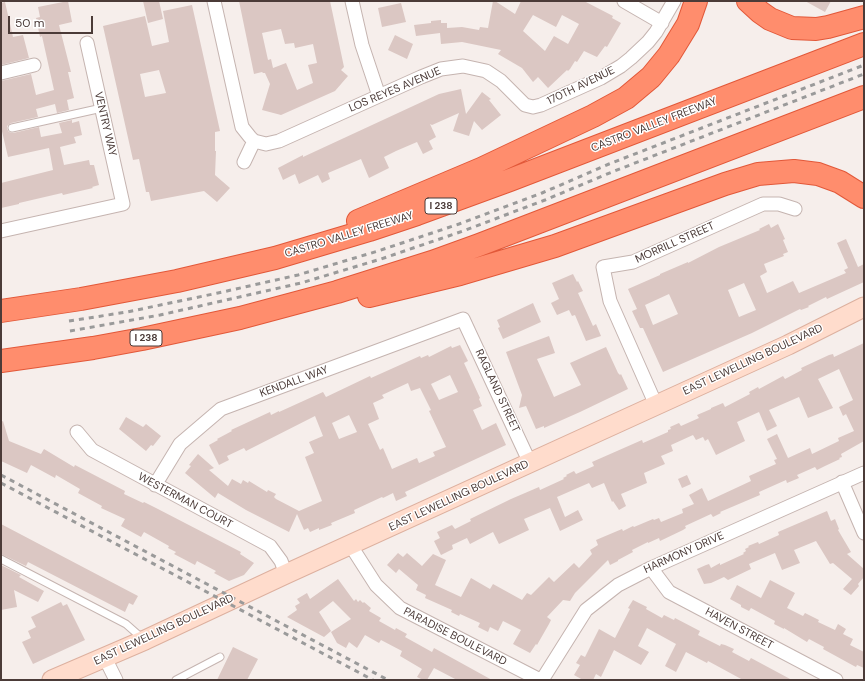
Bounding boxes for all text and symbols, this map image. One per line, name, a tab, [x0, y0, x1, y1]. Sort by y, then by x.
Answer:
scale bar	[10, 8, 95, 34]
text: 50 m	[15, 15, 44, 31]
street label: 170TH AVENUE	[545, 64, 617, 108]
street label: LOS REYES AVENUE	[347, 65, 443, 115]
street label: VENTRY WAY	[91, 91, 119, 157]
street label: CASTRO VALLEY FREEWAY	[589, 95, 719, 155]
road number: I 238	[425, 198, 457, 214]
street label: CASTRO VALLEY FREEWAY	[283, 209, 415, 261]
street label: MORRILL STREET	[633, 220, 717, 266]
street label: EAST LEWELLING BOULEVARD	[681, 322, 825, 398]
road number: I 238	[130, 330, 162, 346]
street label: RAGLAND STREET	[472, 347, 522, 435]
street label: KENDALL WAY	[258, 364, 330, 400]
street label: EAST LEWELLING BOULEVARD	[387, 458, 531, 534]
street label: WESTERMAN COURT	[135, 470, 235, 532]
street label: HARMONY DRIVE	[642, 529, 726, 577]
street label: EAST LEWELLING BOULEVARD	[92, 592, 236, 668]
street label: PARADISE BOULEVARD	[401, 605, 509, 669]
street label: HAVEN STREET	[703, 605, 775, 653]

